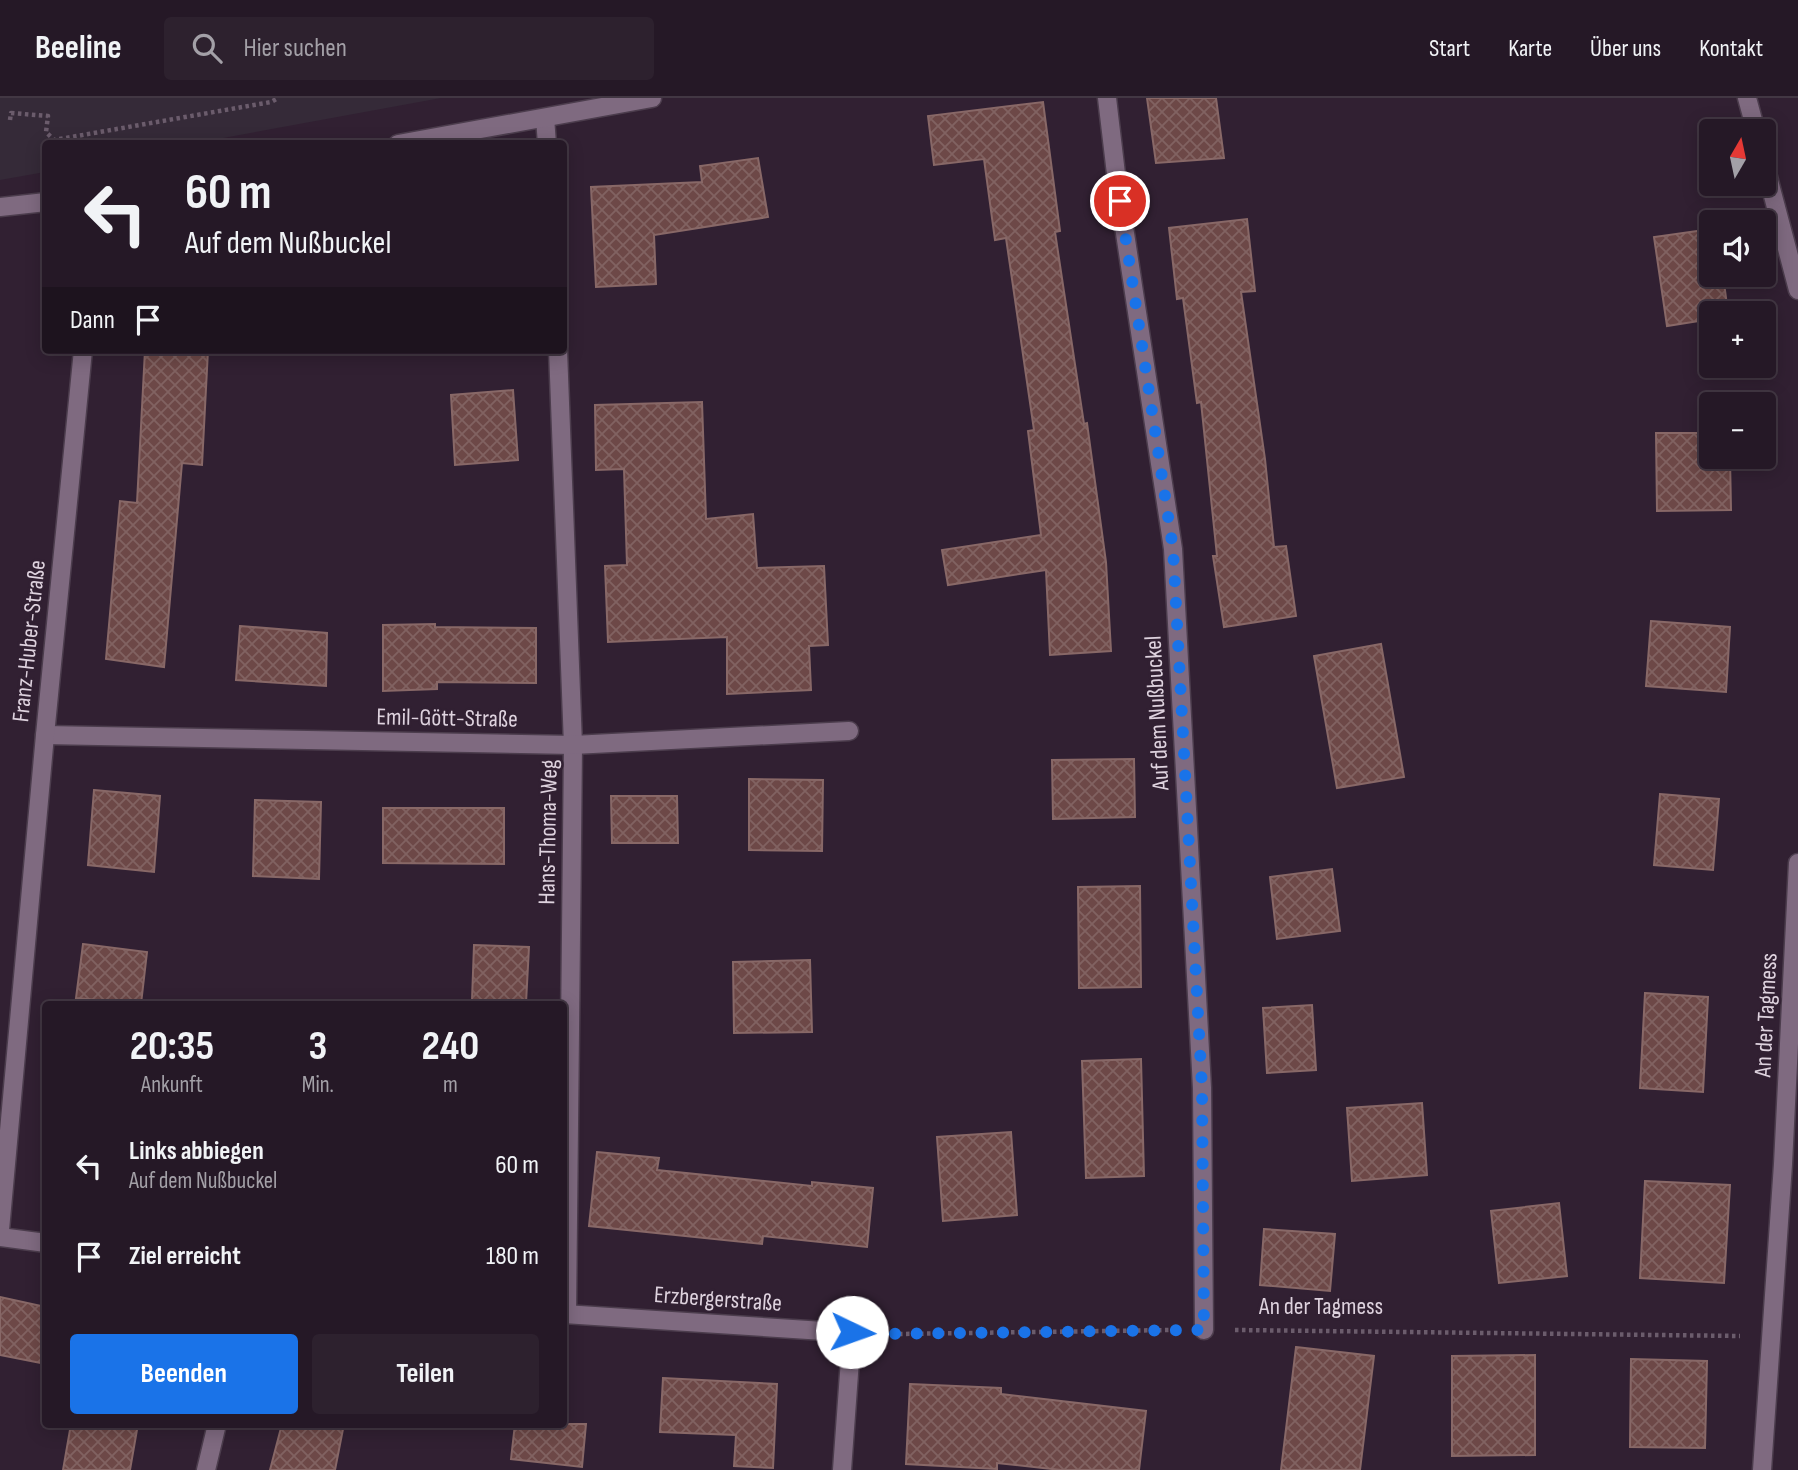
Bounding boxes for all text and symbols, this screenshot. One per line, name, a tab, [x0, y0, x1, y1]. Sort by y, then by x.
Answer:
search box	[164, 17, 654, 80]
text: Beeline	[35, 28, 122, 68]
icon: search	[188, 29, 226, 67]
text: Hier suchen	[244, 33, 347, 64]
text: Start	[1429, 34, 1470, 63]
text: Karte	[1508, 34, 1552, 63]
text: Über uns	[1590, 34, 1661, 63]
text: Kontakt	[1699, 34, 1763, 63]
north arrow	[1699, 119, 1776, 196]
map controls	[1699, 119, 1776, 469]
text: 60 m	[185, 164, 272, 223]
icon: left	[70, 168, 161, 259]
pin	[1090, 171, 1150, 231]
icon: arrive	[1101, 182, 1139, 220]
button: sound	[1699, 210, 1776, 287]
text: Auf dem Nußbuckel	[185, 224, 391, 263]
icon: arrive	[129, 301, 167, 339]
button: +	[1699, 301, 1776, 378]
text: Dann	[70, 305, 115, 336]
button: −	[1699, 392, 1776, 469]
street label: Franz-Huber-Straße	[6, 559, 52, 723]
street label: Auf dem Nußbuckel	[1138, 635, 1176, 792]
street label: Emil-Gött-Straße	[376, 702, 518, 734]
street label: Hans-Thoma-Weg	[532, 759, 564, 905]
street label: An der Tagmess	[1748, 952, 1784, 1079]
text: 20:35	[130, 1021, 214, 1072]
text: 3	[308, 1021, 327, 1072]
text: 240	[422, 1021, 479, 1072]
text: Ankunft	[141, 1071, 203, 1099]
text: Min.	[302, 1071, 334, 1099]
text: m	[443, 1071, 458, 1099]
text: Links abbiegen	[129, 1136, 264, 1167]
icon: left	[70, 1147, 108, 1185]
text: 60 m	[495, 1150, 539, 1181]
text: Auf dem Nußbuckel	[129, 1167, 277, 1195]
icon: arrive	[70, 1238, 108, 1276]
text: Ziel erreicht	[129, 1241, 241, 1272]
text: 180 m	[486, 1241, 539, 1272]
street label: Erzbergerstraße	[653, 1280, 783, 1318]
street label: An der Tagmess	[1258, 1292, 1383, 1321]
position arrow	[815, 1295, 889, 1369]
button: Beenden	[70, 1334, 298, 1414]
button: Teilen	[312, 1334, 539, 1414]

